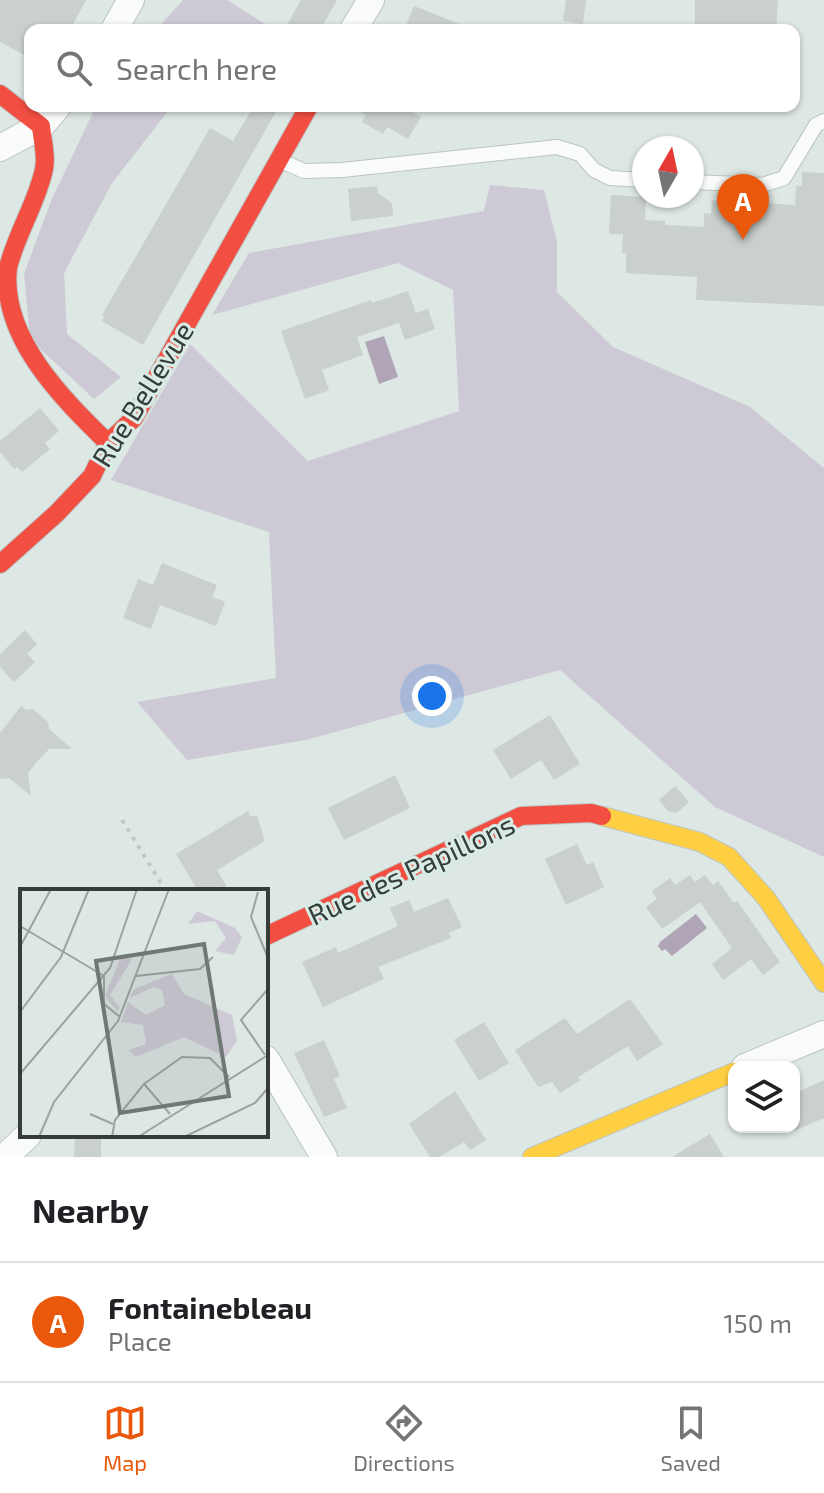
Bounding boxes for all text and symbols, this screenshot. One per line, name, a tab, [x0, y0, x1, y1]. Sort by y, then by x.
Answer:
search box	[24, 24, 800, 112]
icon: search	[52, 46, 96, 90]
text: Search here	[116, 50, 277, 86]
north arrow	[632, 136, 704, 208]
pin: A	[717, 174, 769, 240]
street label: Rue Bellevue	[84, 315, 200, 473]
your location	[412, 676, 452, 716]
street label: Rue des Papillons	[302, 806, 520, 932]
inset map	[20, 889, 268, 1137]
map controls	[728, 1061, 800, 1133]
button: layers	[728, 1061, 800, 1133]
text: Nearby	[32, 1189, 149, 1230]
text: Fontainebleau	[108, 1289, 312, 1325]
text: A	[50, 1307, 66, 1338]
text: 150 m	[723, 1307, 792, 1338]
text: Place	[108, 1325, 172, 1356]
tab: Map	[103, 1401, 147, 1475]
tab: Directions	[353, 1401, 455, 1475]
tab: Saved	[661, 1401, 721, 1475]

